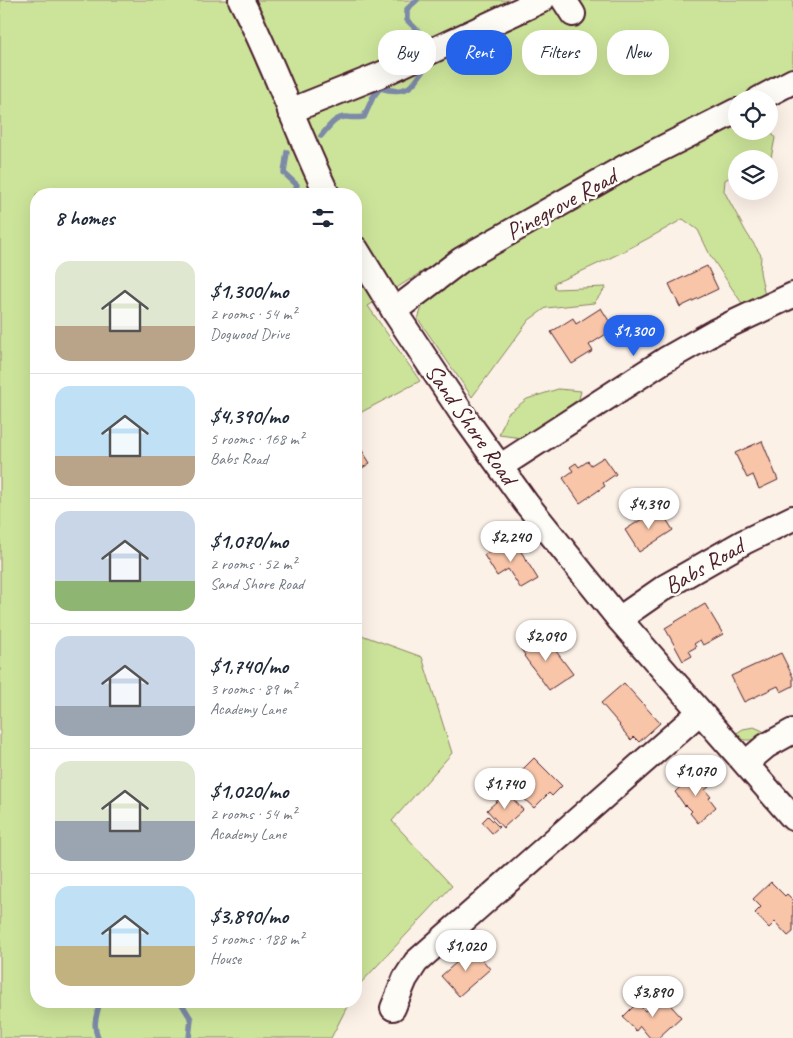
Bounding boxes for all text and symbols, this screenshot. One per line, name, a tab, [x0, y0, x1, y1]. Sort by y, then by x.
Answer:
chip: Buy	[378, 30, 436, 75]
chip: Rent	[446, 30, 512, 75]
chip: Filters	[522, 30, 597, 75]
chip: New	[607, 30, 669, 75]
map controls	[728, 90, 778, 200]
button: locate	[728, 90, 778, 140]
button: layers	[728, 150, 778, 200]
street label: Pinegrove Road	[500, 160, 625, 247]
icon: filters	[309, 204, 337, 232]
text: 8 homes	[55, 205, 114, 231]
text: $1,300/mo	[210, 278, 288, 304]
icon: home	[95, 281, 155, 341]
text: 2 rooms · 54 m²	[210, 304, 296, 324]
pin: $1,300	[593, 314, 675, 357]
text: $1,300	[614, 321, 654, 341]
text: Dogwood Drive	[210, 324, 289, 344]
street label: Sand Shore Road	[418, 358, 526, 493]
text: $4,390/mo	[210, 403, 288, 429]
icon: home	[95, 406, 155, 466]
text: 5 rooms · 168 m²	[210, 429, 304, 449]
text: Babs Road	[210, 449, 268, 469]
pin: $4,390	[608, 488, 690, 530]
text: $4,390	[630, 494, 668, 514]
pin: $2,240	[470, 520, 552, 563]
text: $2,240	[491, 527, 531, 547]
text: $1,070/mo	[210, 528, 288, 554]
street label: Babs Road	[659, 529, 752, 601]
icon: home	[95, 531, 155, 591]
text: 2 rooms · 52 m²	[210, 554, 296, 574]
text: Sand Shore Road	[210, 574, 304, 594]
pin: $2,090	[505, 620, 587, 662]
text: $2,090	[527, 626, 565, 646]
text: $1,740/mo	[210, 653, 288, 679]
icon: home	[95, 656, 155, 716]
text: 3 rooms · 89 m²	[210, 679, 296, 699]
text: Academy Lane	[210, 699, 286, 719]
pin: $1,070	[655, 754, 737, 797]
text: $1,070	[676, 761, 716, 781]
pin: $1,740	[464, 768, 546, 810]
text: $1,740	[485, 774, 525, 794]
text: $1,020/mo	[210, 778, 288, 804]
icon: home	[95, 781, 155, 841]
text: 2 rooms · 54 m²	[210, 804, 296, 824]
text: Academy Lane	[210, 824, 286, 844]
text: $3,890/mo	[210, 903, 288, 929]
icon: home	[95, 906, 155, 966]
text: 5 rooms · 188 m²	[210, 929, 304, 949]
pin: $1,020	[425, 930, 507, 972]
text: $1,020	[446, 936, 486, 956]
text: House	[210, 949, 241, 969]
pin: $3,890	[612, 976, 694, 1018]
text: $3,890	[634, 982, 672, 1002]

